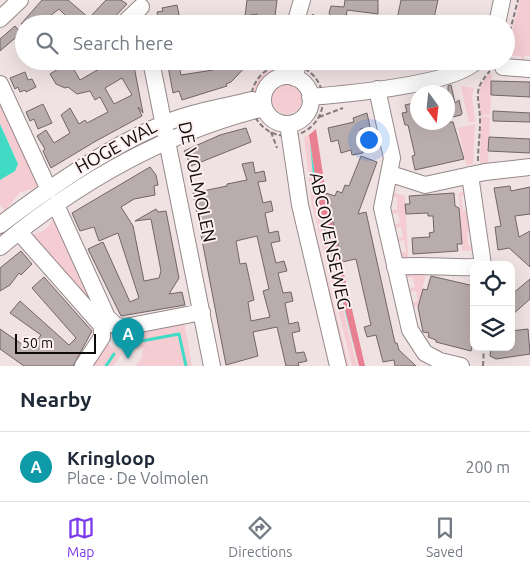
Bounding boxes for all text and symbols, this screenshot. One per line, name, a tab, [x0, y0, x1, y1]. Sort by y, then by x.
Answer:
search box	[15, 15, 515, 70]
icon: search	[33, 29, 61, 57]
text: Search here	[73, 32, 173, 54]
north arrow	[410, 85, 455, 130]
street label: HOGE WAL	[71, 116, 160, 177]
street label: DE VOLMOLEN	[175, 120, 221, 244]
your location	[356, 127, 382, 153]
street label: ABCOVENSEWEG	[307, 170, 355, 311]
map controls	[470, 261, 515, 351]
button: locate	[470, 261, 515, 306]
button: layers	[470, 306, 515, 351]
pin: A	[112, 318, 144, 359]
scale bar	[15, 331, 96, 354]
text: 50 m	[22, 335, 53, 351]
text: Nearby	[20, 387, 91, 411]
text: Kringloop	[67, 447, 155, 469]
text: A	[30, 458, 42, 476]
text: 200 m	[465, 458, 510, 476]
text: Place · De Volmolen	[67, 469, 209, 487]
tab: Map	[67, 514, 95, 560]
tab: Directions	[228, 514, 292, 560]
tab: Saved	[426, 514, 463, 560]

